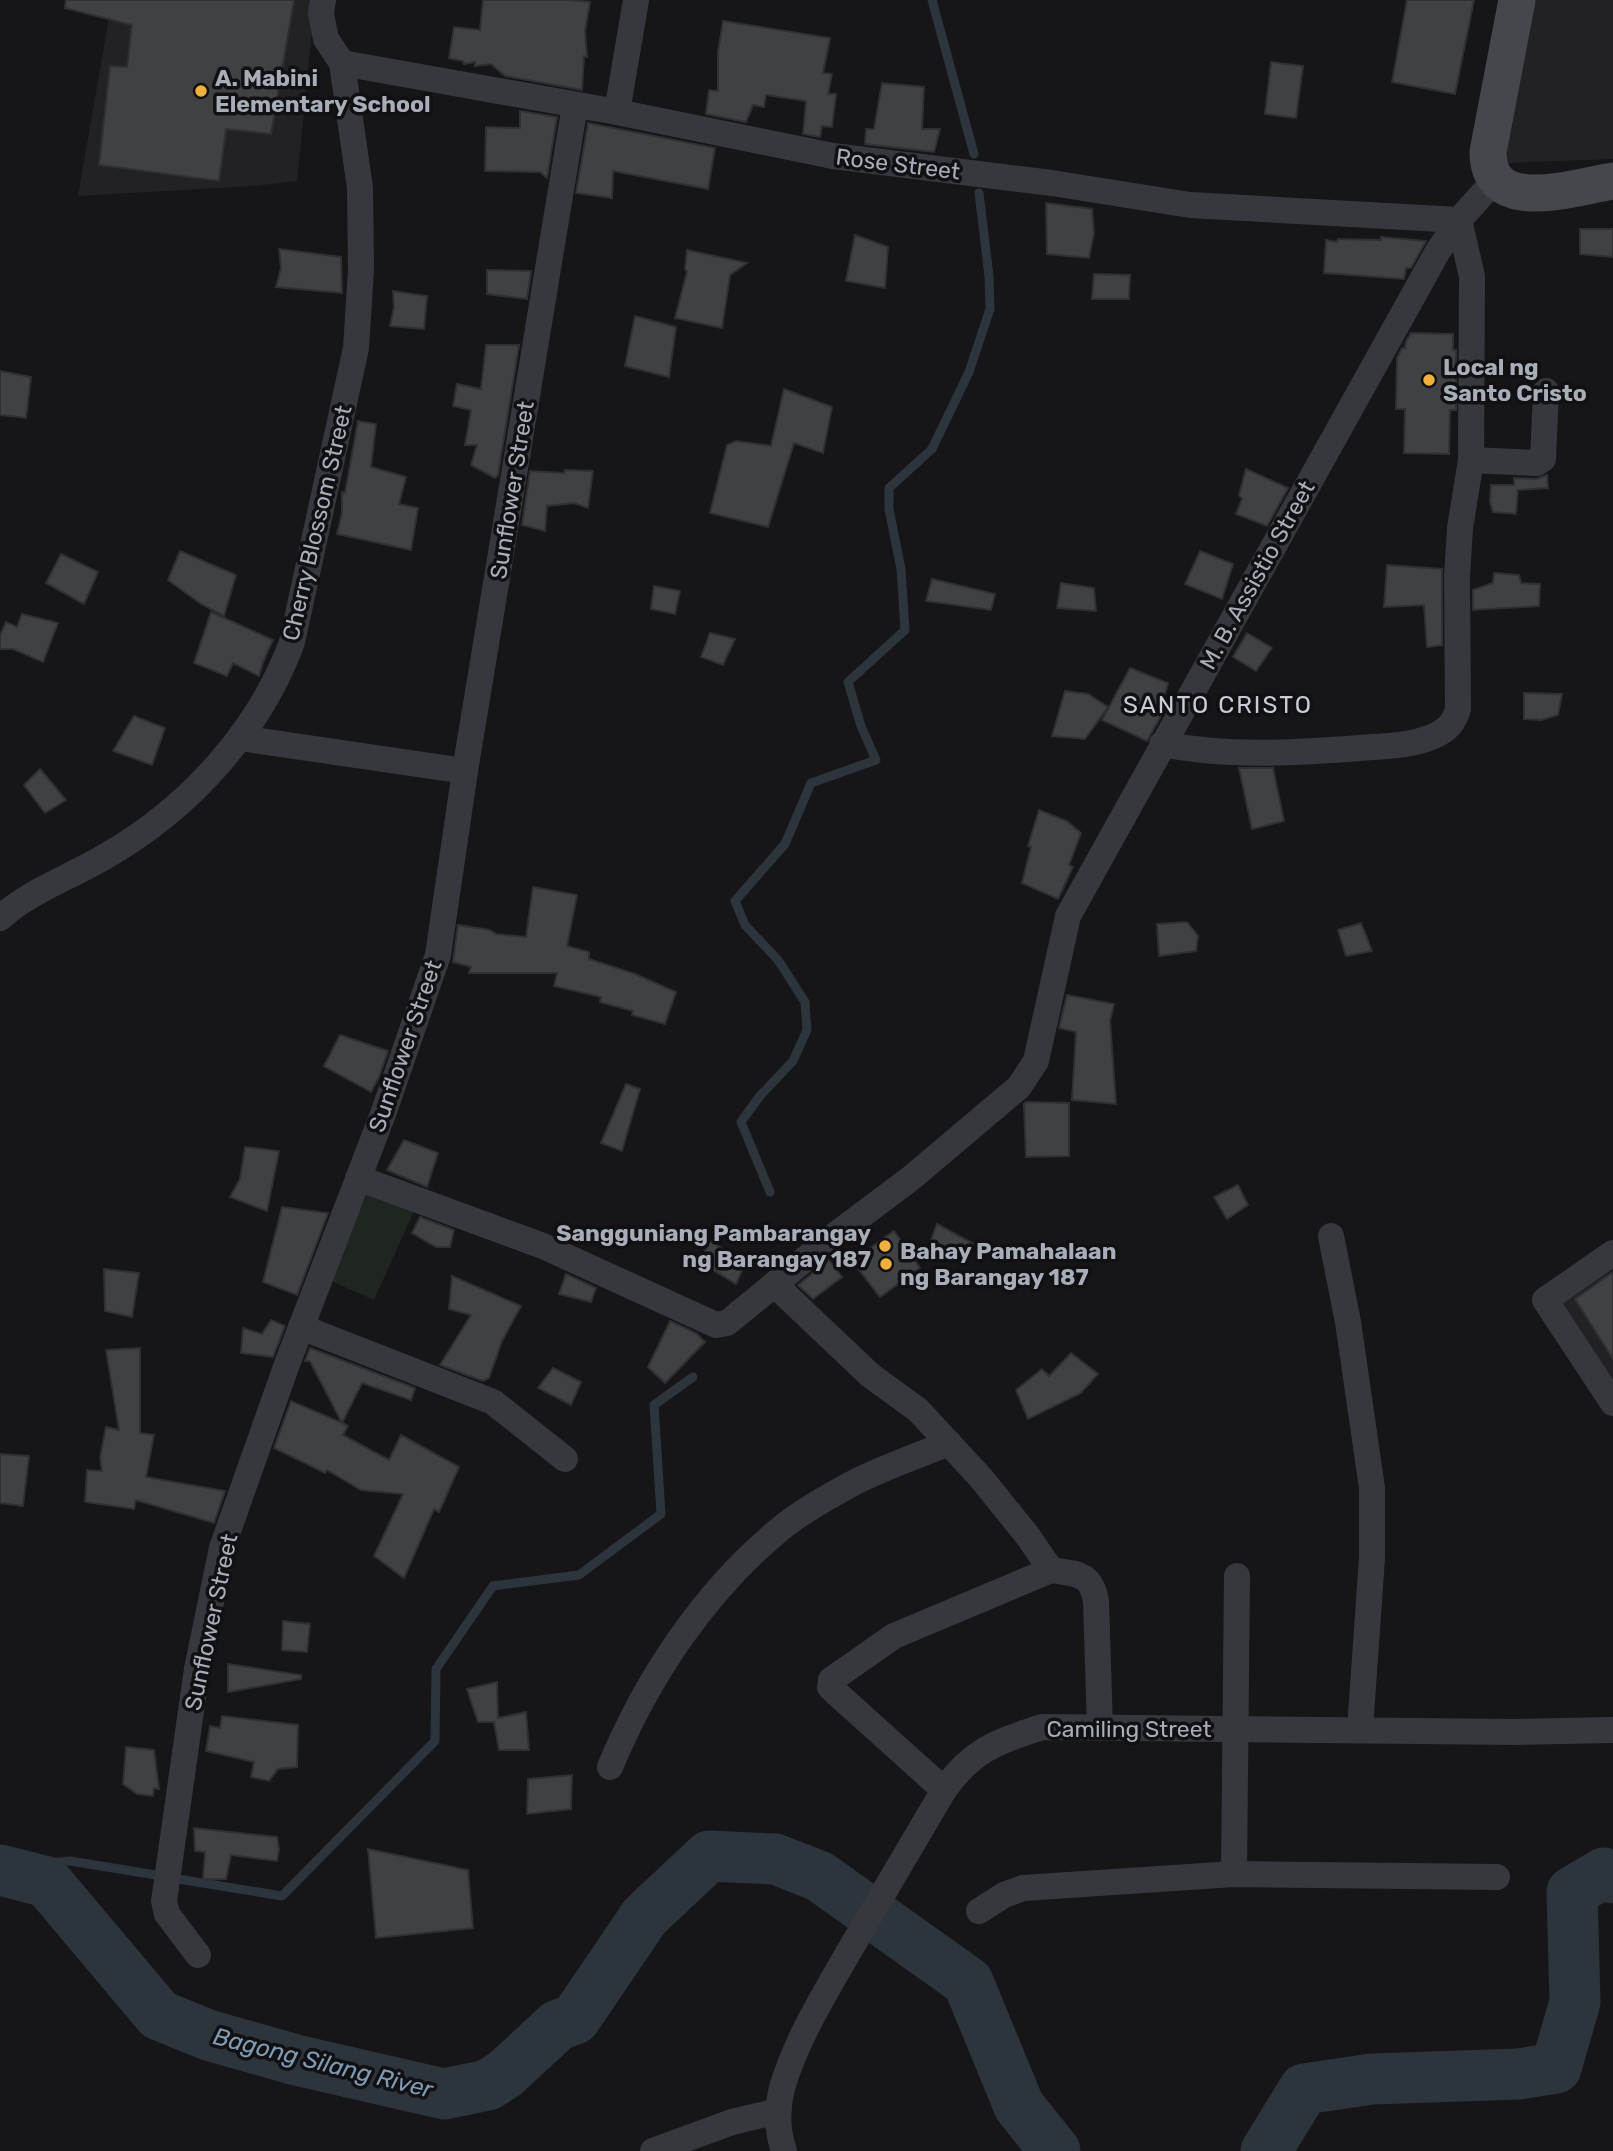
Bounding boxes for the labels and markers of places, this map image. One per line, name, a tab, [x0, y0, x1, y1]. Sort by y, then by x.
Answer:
place label: A. Mabini Elementary School	[215, 64, 431, 118]
marker: A. Mabini Elementary School	[193, 83, 209, 99]
place label: Local ng Santo Cristo	[1443, 353, 1587, 407]
marker: Local ng Santo Cristo	[1421, 372, 1437, 388]
place label: Sangguniang Pambarangay ng Barangay 187	[556, 1219, 871, 1273]
place label: Bahay Pamahalaan ng Barangay 187	[900, 1237, 1116, 1291]
marker: Sangguniang Pambarangay ng Barangay 187	[877, 1238, 893, 1254]
marker: Bahay Pamahalaan ng Barangay 187	[878, 1256, 894, 1272]

